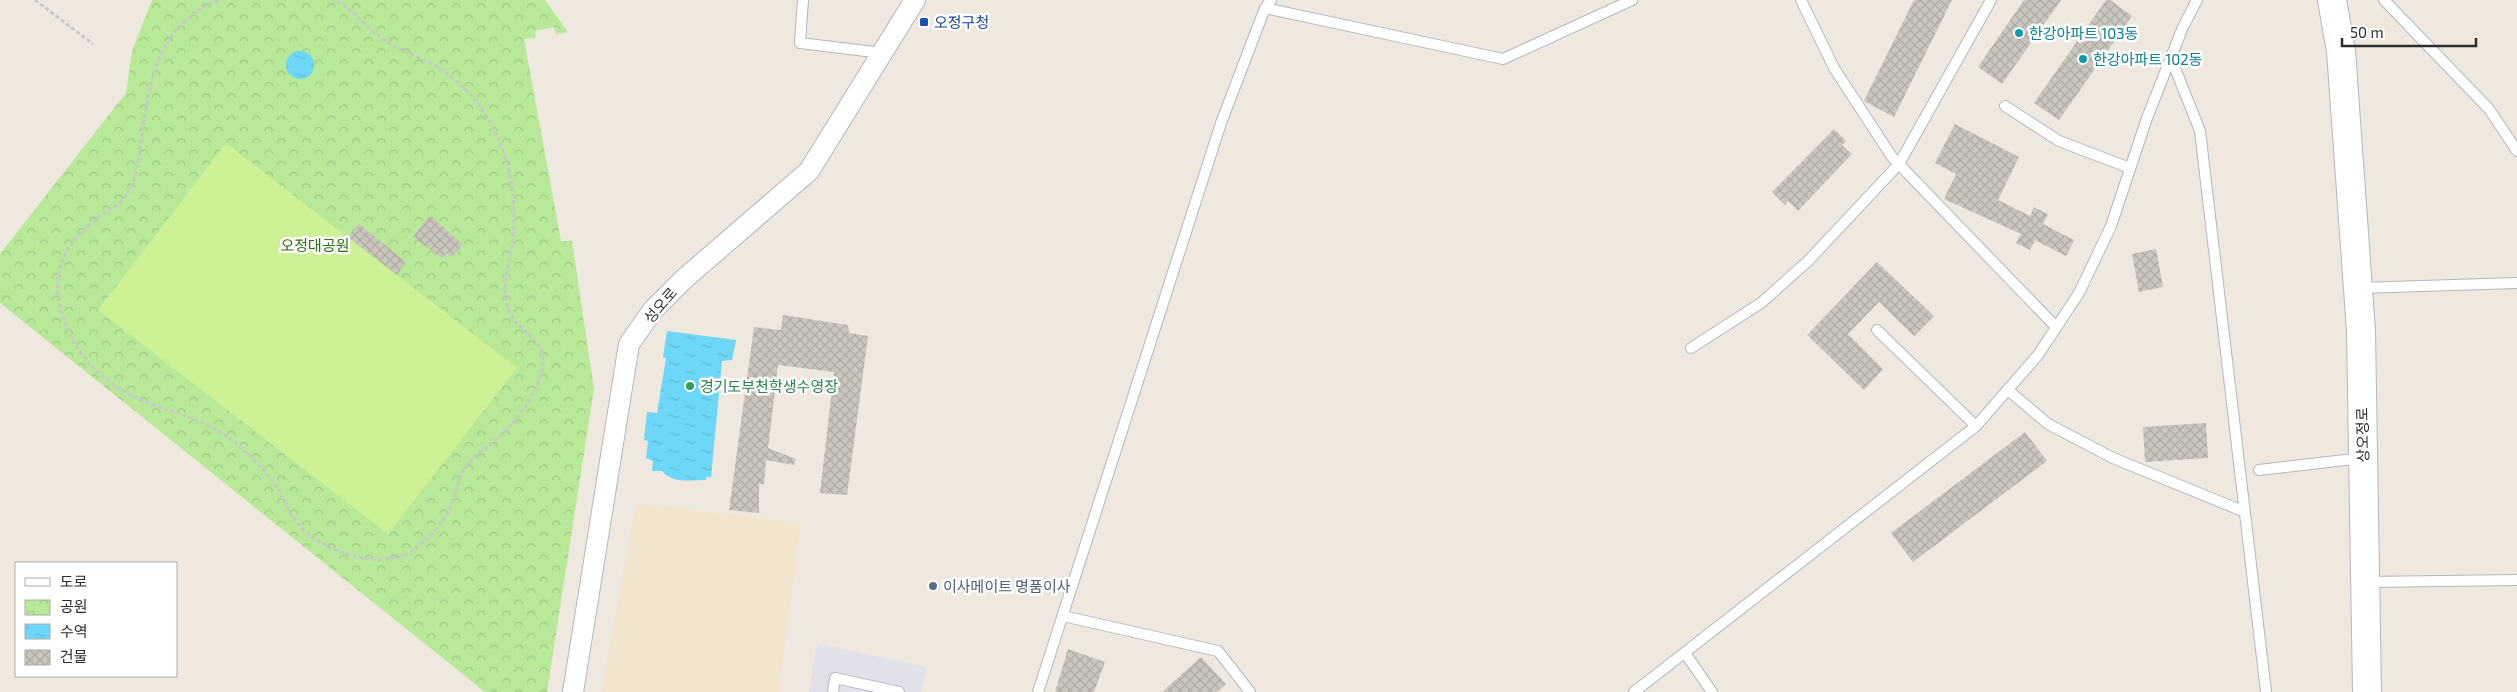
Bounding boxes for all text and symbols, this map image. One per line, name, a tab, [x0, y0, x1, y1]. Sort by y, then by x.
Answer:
place label: 오정구청	[934, 13, 989, 31]
scale bar	[2342, 15, 2476, 47]
marker: 오정구청	[918, 16, 930, 28]
text: 50 m	[2350, 23, 2384, 41]
place label: 한강아파트 103동	[2029, 24, 2139, 42]
marker: 한강아파트 103동	[2013, 27, 2025, 39]
place label: 한강아파트 102동	[2093, 50, 2203, 68]
marker: 한강아파트 102동	[2077, 53, 2089, 65]
park label: 오정대공원	[280, 236, 350, 254]
street label: 성오로	[640, 283, 680, 327]
place label: 경기도부천학생수영장	[700, 377, 838, 395]
marker: 경기도부천학생수영장	[684, 380, 696, 392]
street label: 상오정로	[2353, 407, 2371, 463]
legend	[15, 562, 178, 677]
text: 도로	[60, 572, 88, 590]
place label: 이사메이트 명품이사	[943, 577, 1071, 595]
marker: 이사메이트 명품이사	[927, 580, 939, 592]
text: 공원	[60, 597, 88, 615]
text: 수역	[60, 622, 88, 640]
text: 건물	[60, 647, 88, 665]

